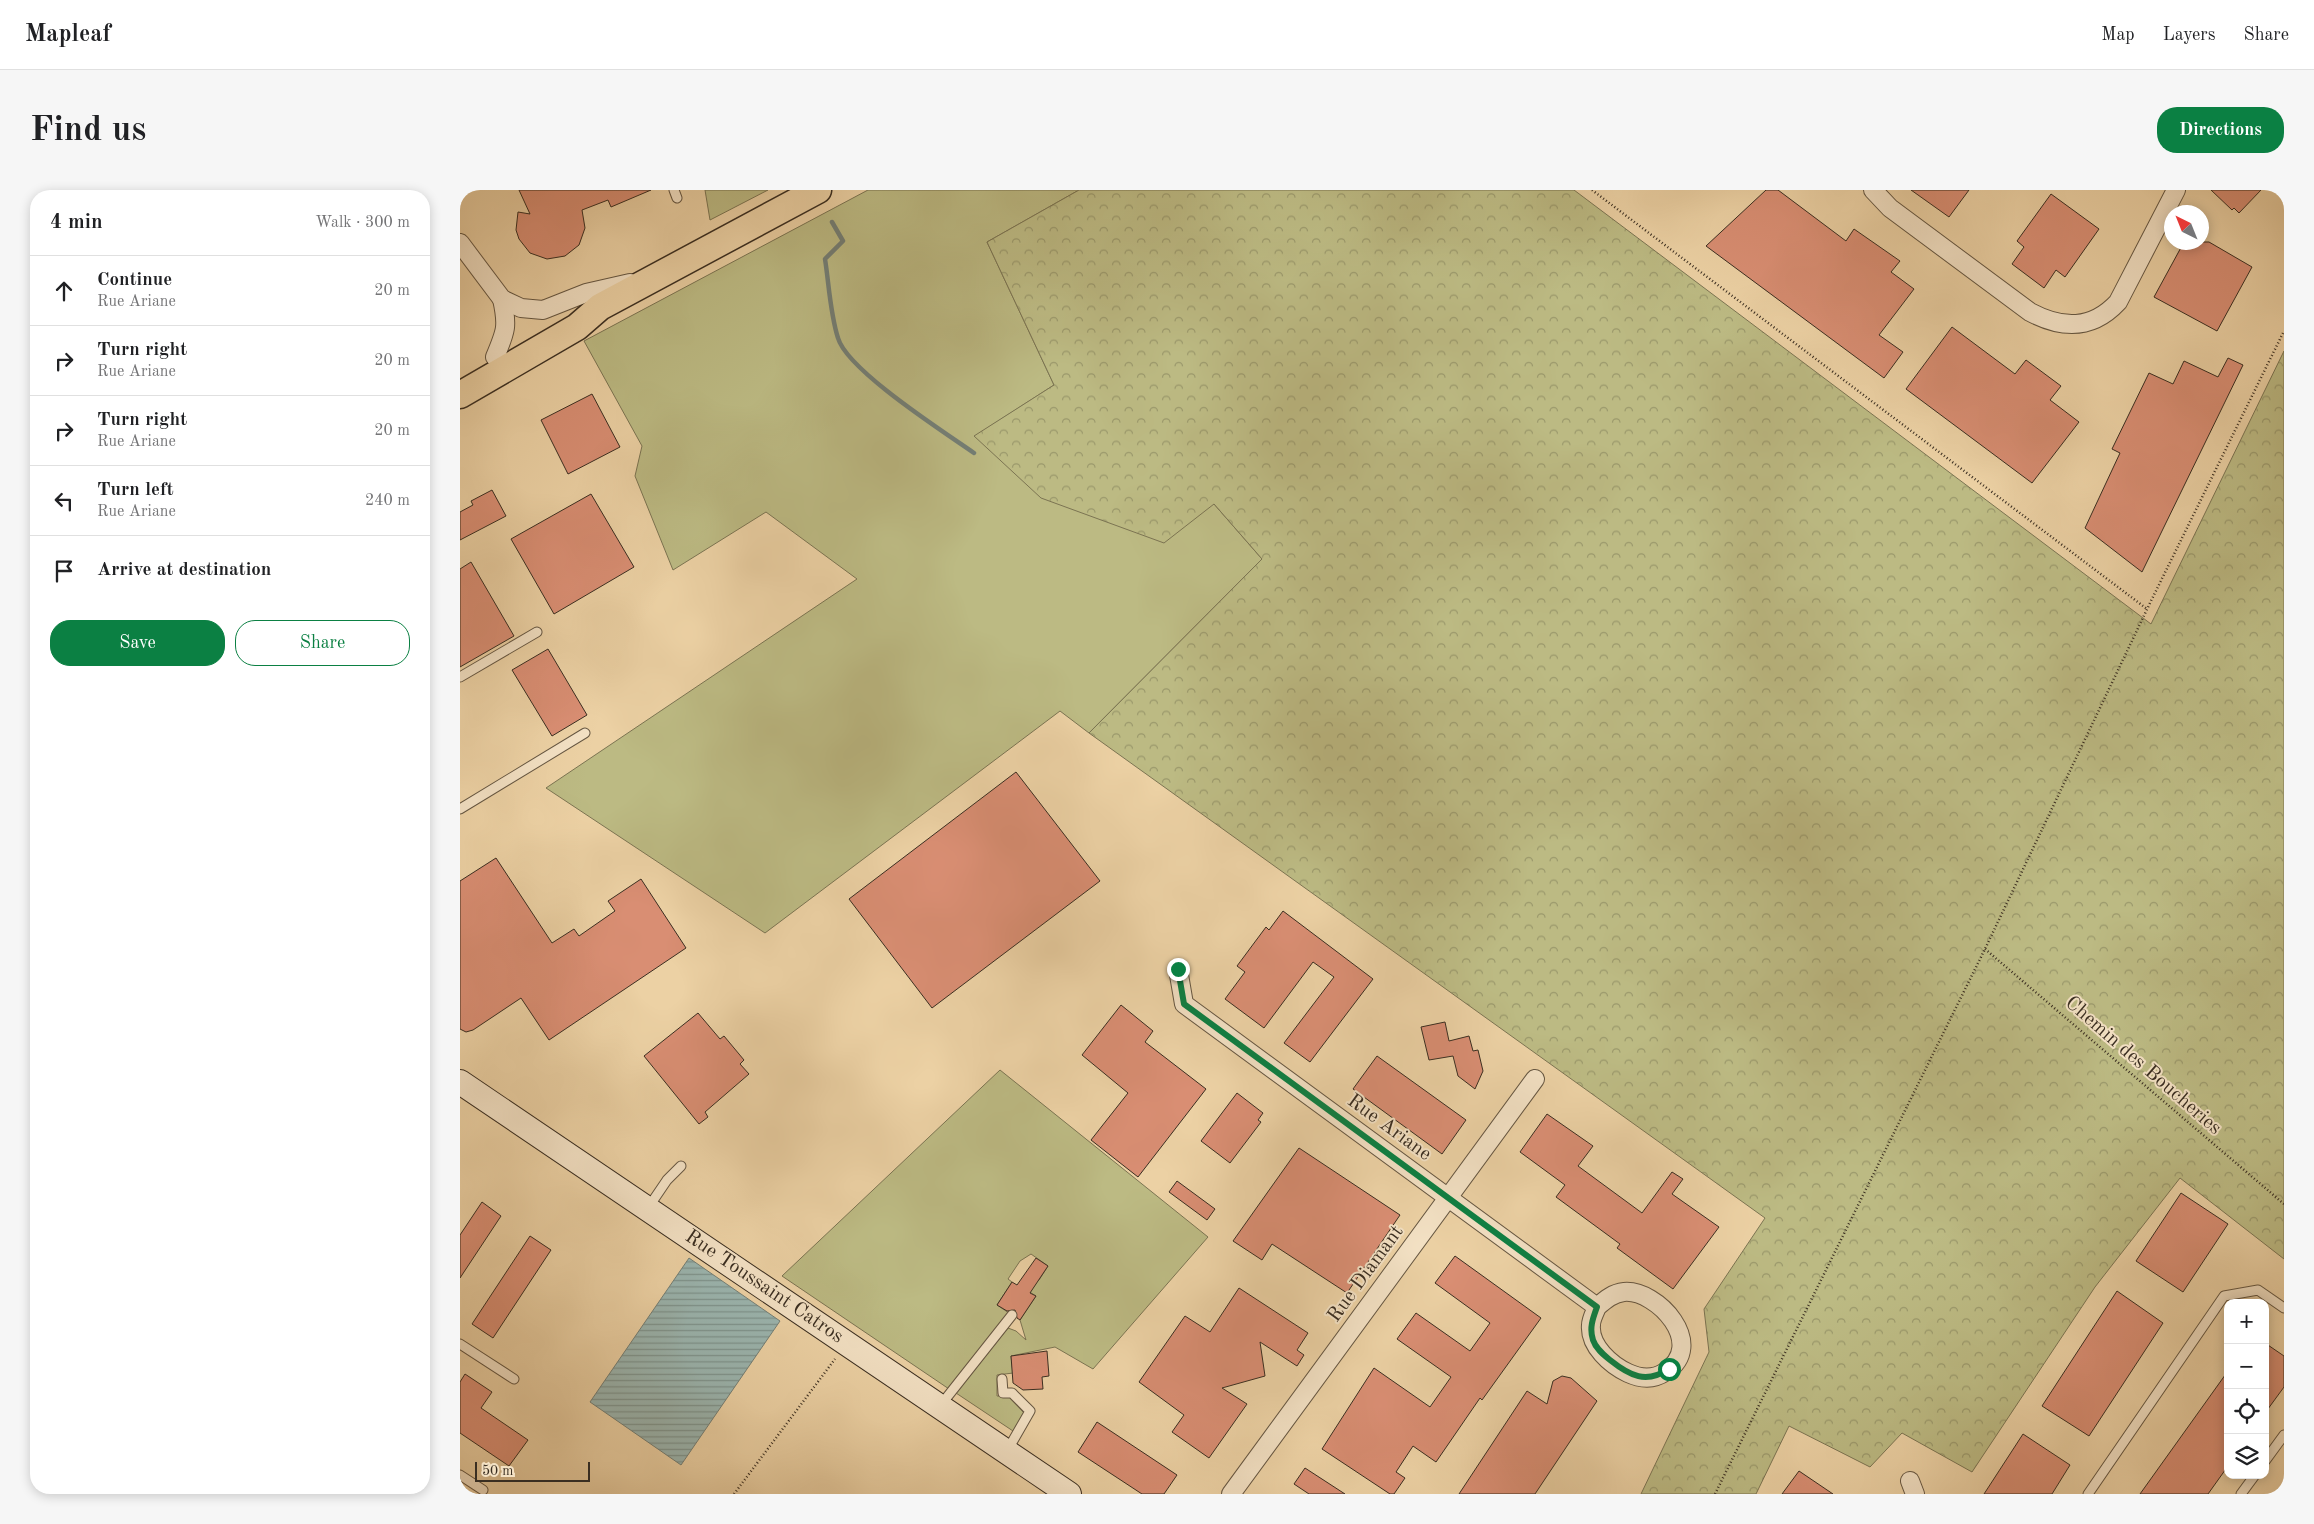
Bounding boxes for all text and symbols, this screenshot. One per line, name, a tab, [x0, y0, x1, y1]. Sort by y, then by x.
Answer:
text: Mapleaf	[25, 23, 111, 47]
text: Map	[2101, 26, 2135, 44]
text: Layers	[2163, 26, 2215, 44]
text: Share	[2243, 26, 2289, 44]
button: Directions	[2157, 107, 2284, 153]
text: Find us	[30, 113, 146, 148]
north arrow	[2164, 205, 2209, 250]
text: 4 min	[50, 212, 103, 233]
text: Walk · 300 m	[315, 215, 410, 231]
text: Continue	[97, 271, 172, 290]
icon: ahead	[50, 277, 78, 305]
text: 20 m	[374, 283, 410, 299]
text: Rue Ariane	[97, 294, 176, 310]
text: Turn right	[97, 341, 187, 360]
icon: right	[50, 347, 78, 375]
text: 20 m	[374, 353, 410, 369]
text: Rue Ariane	[97, 364, 176, 380]
text: Turn right	[97, 411, 187, 430]
icon: right	[50, 417, 78, 445]
text: 20 m	[374, 423, 410, 439]
text: Rue Ariane	[97, 434, 176, 450]
text: Turn left	[97, 481, 174, 500]
icon: left	[50, 487, 78, 515]
text: 240 m	[365, 493, 410, 509]
text: Rue Ariane	[97, 504, 176, 520]
icon: arrive	[50, 557, 78, 585]
text: Arrive at destination	[97, 561, 271, 580]
button: Save	[50, 620, 225, 666]
button: Share	[235, 620, 410, 666]
route end	[1167, 958, 1190, 981]
street label: Chemin des Boucheries	[2061, 993, 2225, 1139]
street label: Rue Ariane	[1343, 1091, 1435, 1165]
street label: Rue Diamant	[1324, 1222, 1408, 1326]
street label: Rue Toussaint Catros	[681, 1227, 847, 1347]
map controls	[2224, 1299, 2269, 1479]
button: +	[2224, 1299, 2269, 1344]
button: −	[2224, 1344, 2269, 1389]
route start	[1658, 1358, 1681, 1381]
button: locate	[2224, 1389, 2269, 1434]
button: layers	[2224, 1434, 2269, 1479]
scale bar	[475, 1459, 590, 1482]
text: 50 m	[482, 1464, 513, 1478]

